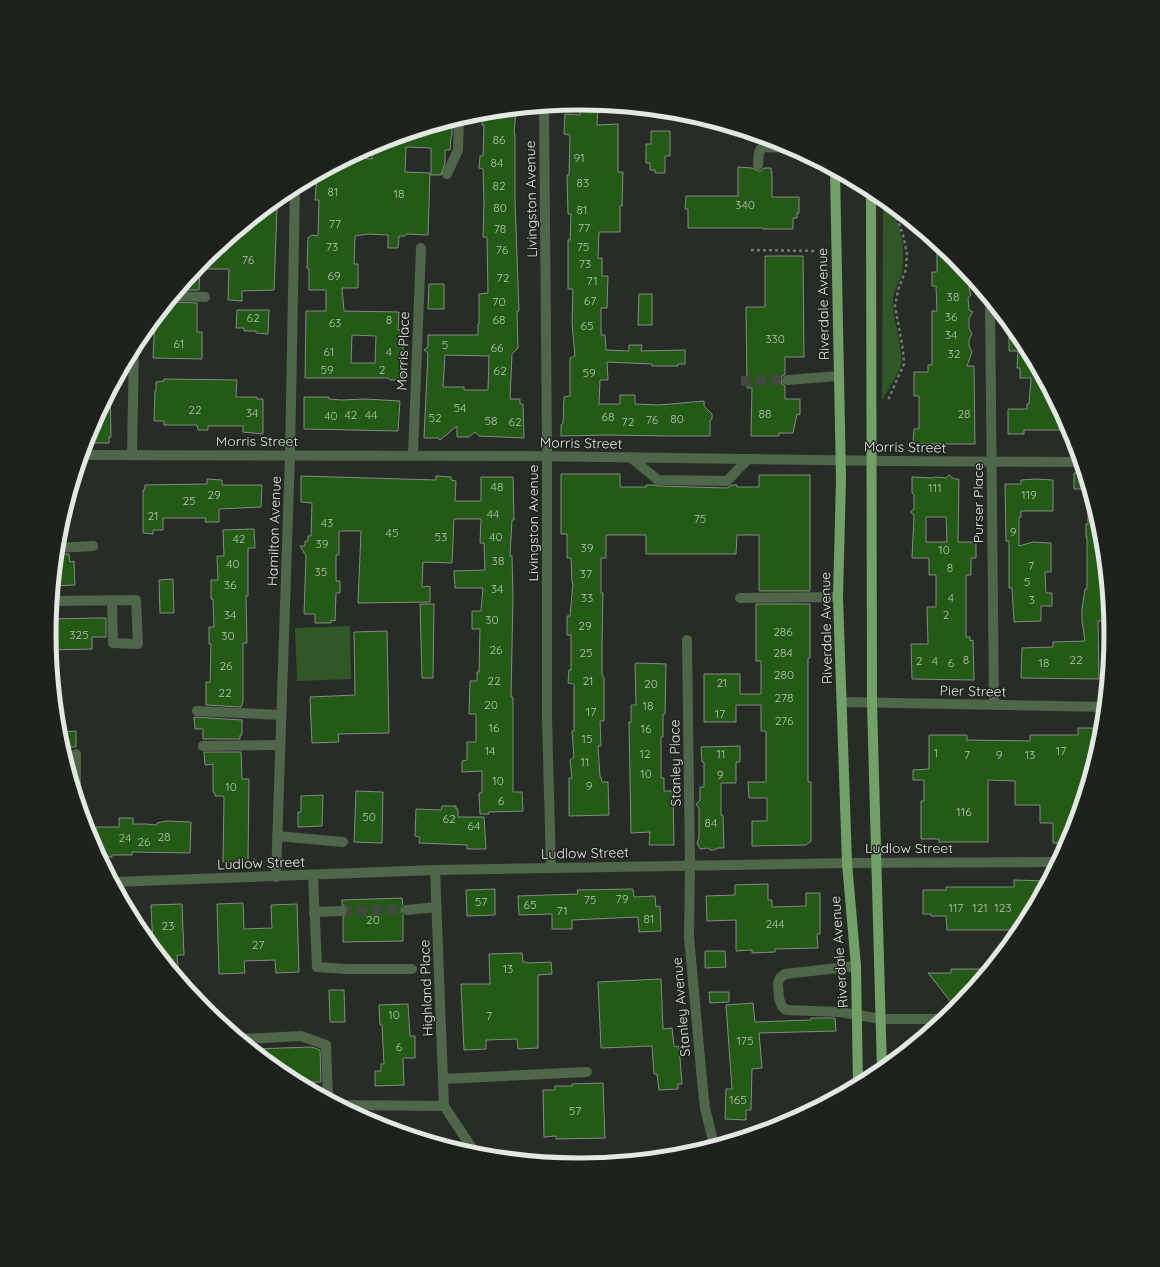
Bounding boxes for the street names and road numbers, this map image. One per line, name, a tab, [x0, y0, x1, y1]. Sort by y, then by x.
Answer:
street label: Livingston Avenue	[521, 140, 541, 258]
street label: Riverdale Avenue	[813, 248, 833, 360]
street label: Morris Place	[393, 311, 413, 391]
street label: Morris Street	[216, 432, 298, 450]
street label: Morris Street	[540, 433, 623, 453]
street label: Morris Street	[864, 437, 947, 457]
street label: Purser Place	[969, 463, 987, 543]
street label: Livingston Avenue	[524, 464, 542, 582]
street label: Hamilton Avenue	[263, 475, 285, 586]
street label: Riverdale Avenue	[816, 572, 836, 684]
street label: Pier Street	[939, 681, 1007, 701]
street label: Stanley Place	[665, 719, 685, 807]
street label: Ludlow Street	[865, 839, 953, 857]
street label: Ludlow Street	[541, 843, 629, 863]
street label: Ludlow Street	[217, 852, 306, 874]
street label: Riverdale Avenue	[826, 895, 852, 1009]
street label: Highland Place	[415, 939, 437, 1037]
street label: Stanley Avenue	[668, 956, 694, 1057]

